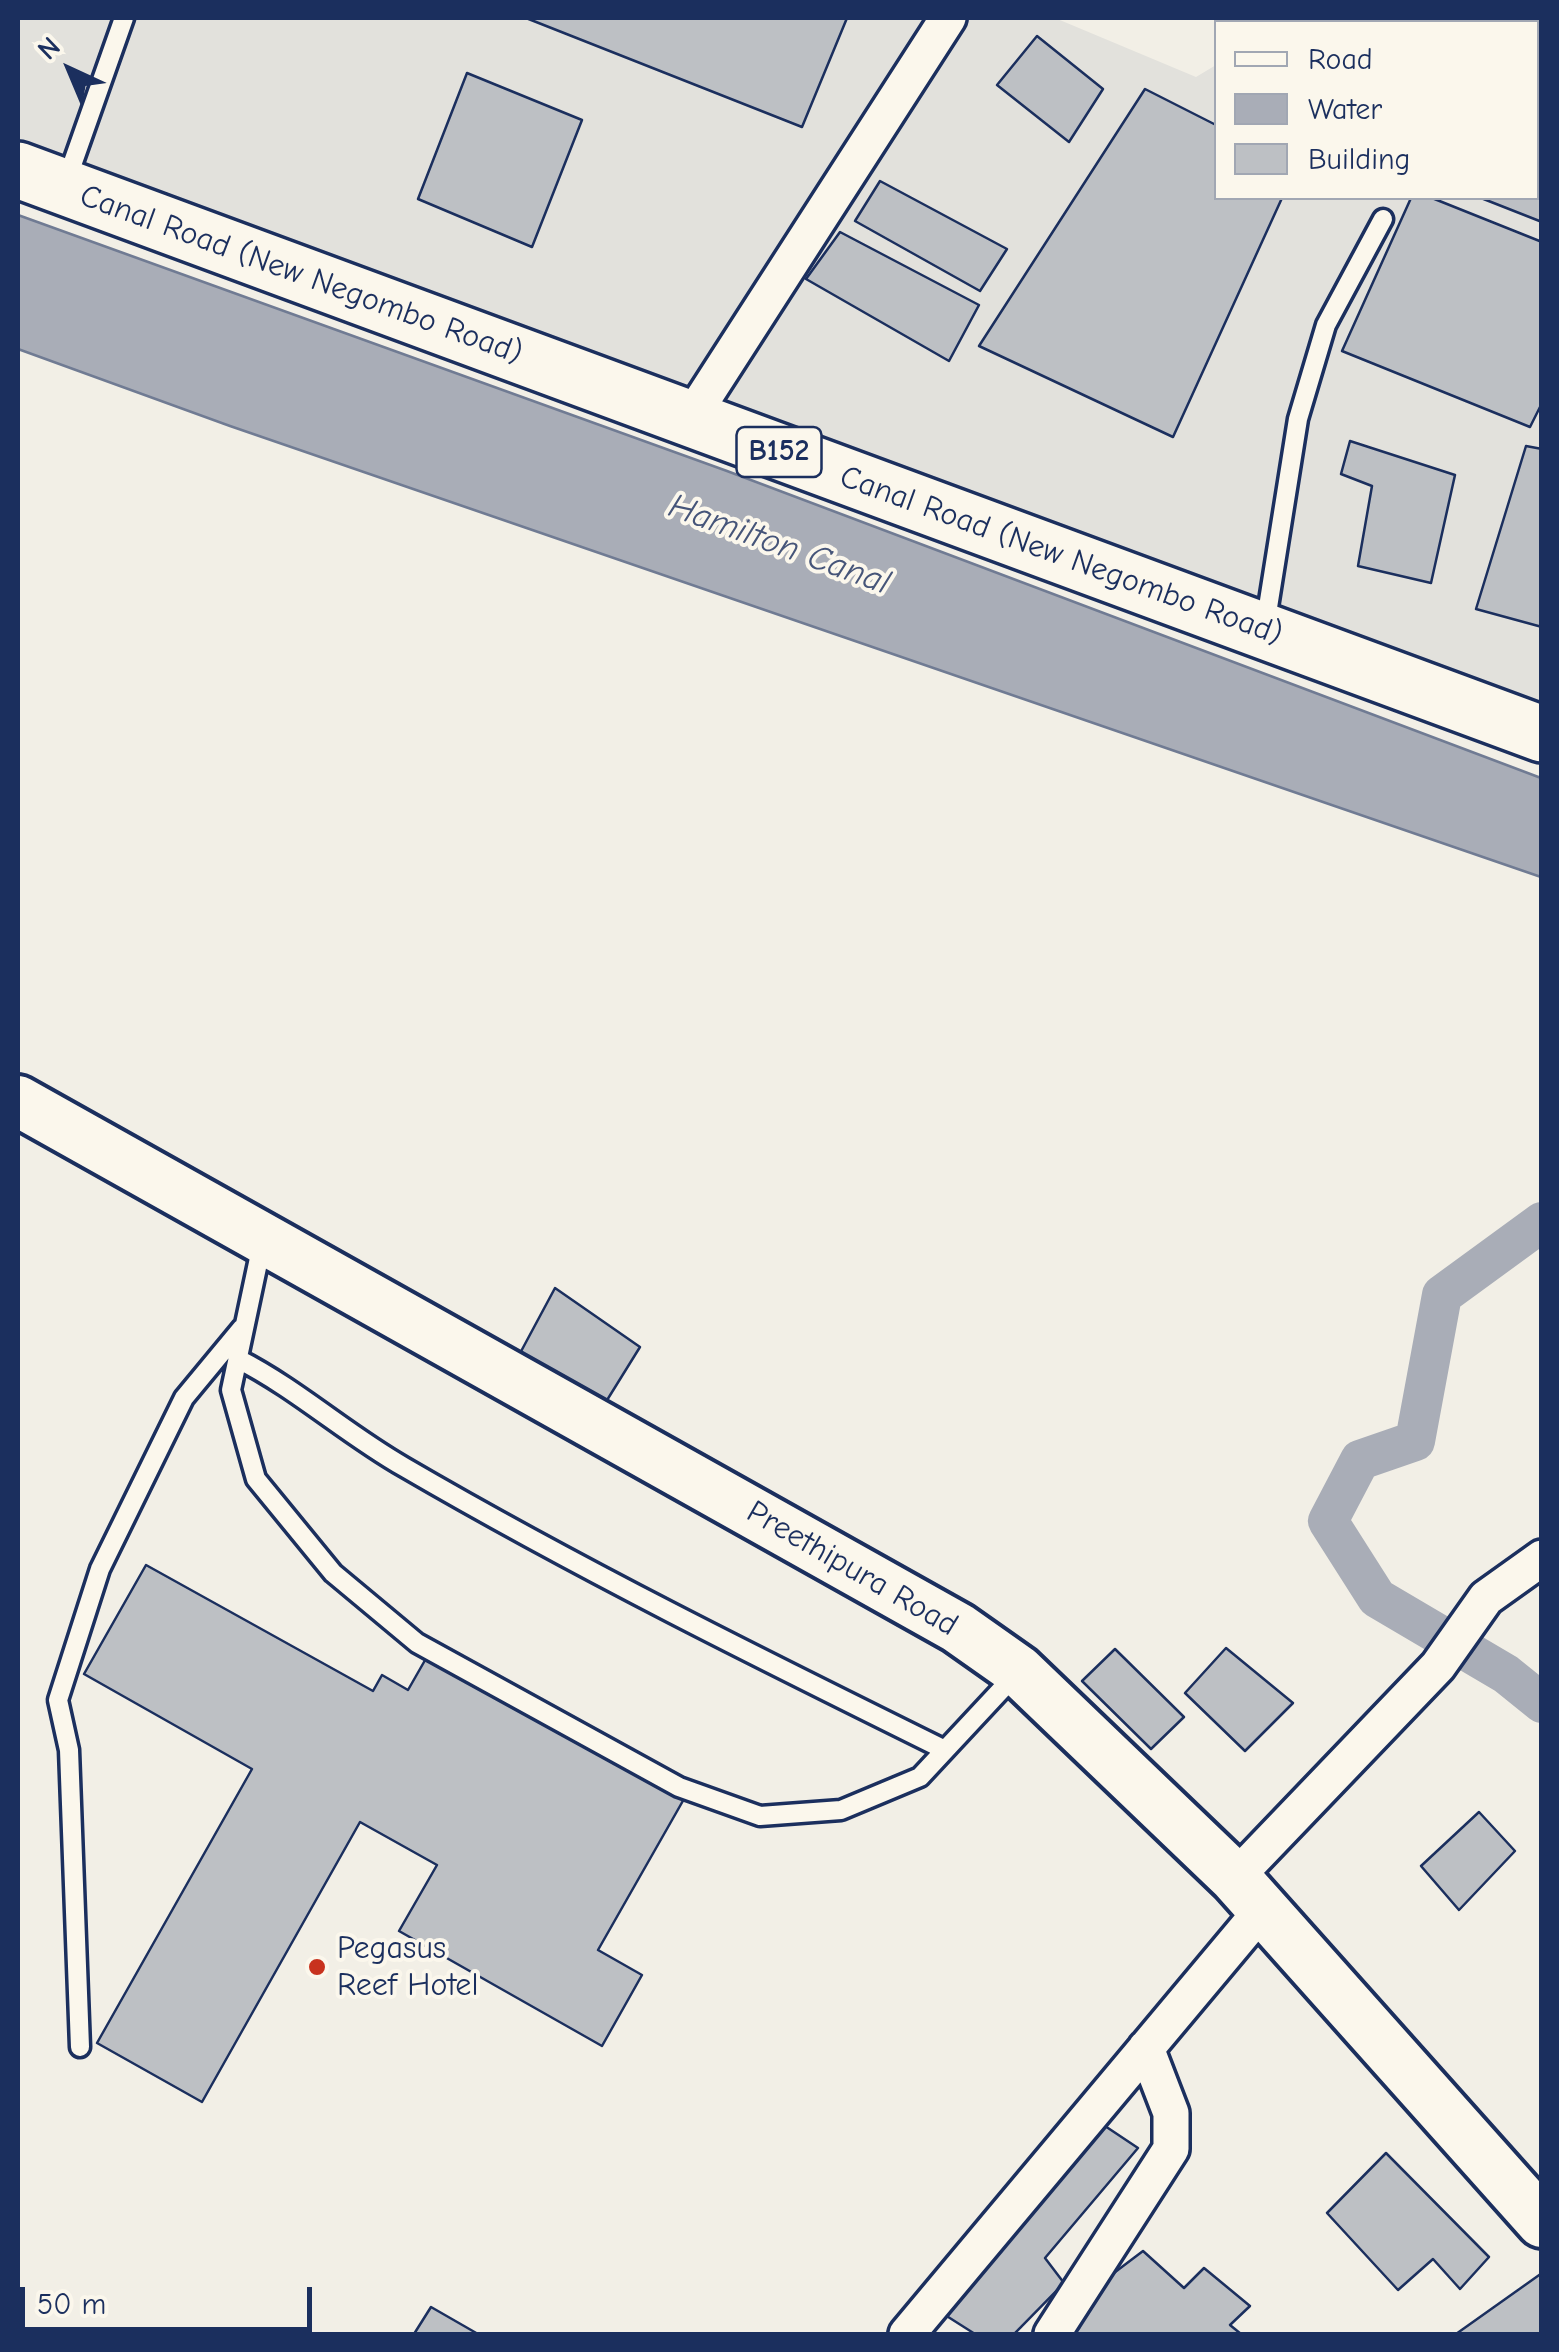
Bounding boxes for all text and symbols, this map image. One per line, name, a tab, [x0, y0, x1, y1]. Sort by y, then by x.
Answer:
north arrow	[20, 20, 120, 120]
legend	[1214, 20, 1539, 200]
text: N	[31, 31, 67, 66]
text: Road	[1308, 42, 1373, 77]
text: Water	[1308, 92, 1382, 127]
text: Building	[1308, 142, 1411, 177]
street label: Canal Road (New Negombo Road)	[74, 177, 528, 373]
road number: B152	[736, 427, 822, 477]
street label: Canal Road (New Negombo Road)	[834, 458, 1288, 654]
water label: Hamilton Canal	[663, 486, 895, 604]
street label: Preethipura Road	[740, 1493, 964, 1645]
place label: Pegasus Reef Hotel	[337, 1930, 478, 2005]
marker: Pegasus Reef Hotel	[306, 1956, 328, 1978]
scale bar	[25, 2267, 318, 2329]
text: 50 m	[37, 2287, 106, 2322]

